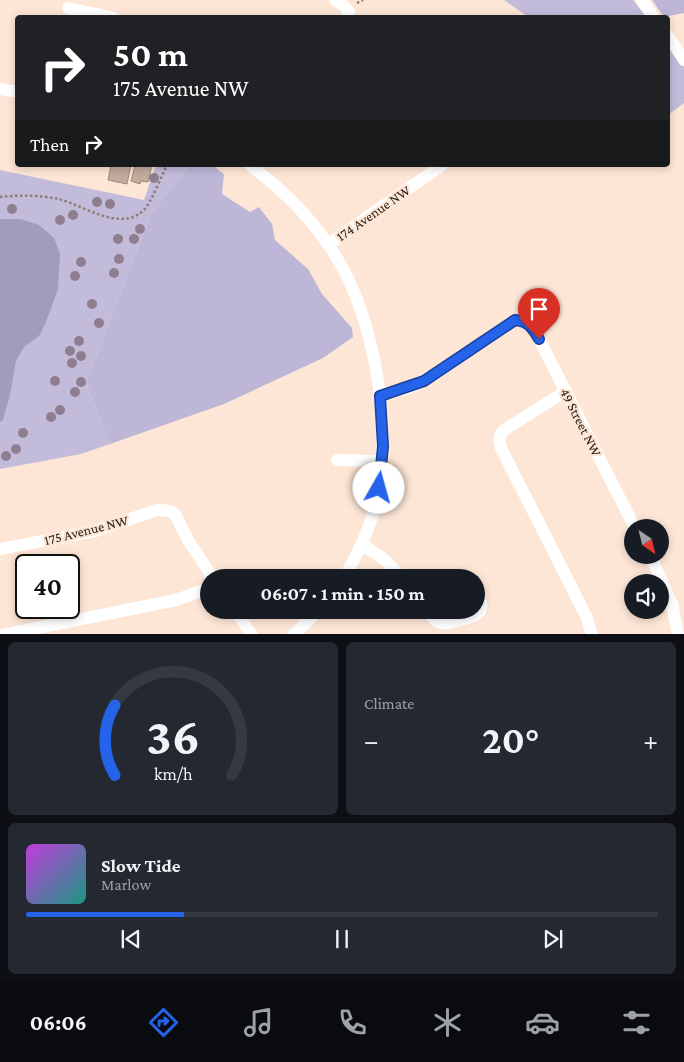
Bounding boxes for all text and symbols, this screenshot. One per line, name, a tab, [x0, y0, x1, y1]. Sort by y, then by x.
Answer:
icon: right	[30, 35, 95, 100]
text: 50 m	[113, 35, 188, 74]
text: 175 Avenue NW	[113, 76, 248, 101]
icon: right	[79, 130, 107, 158]
text: Then	[30, 134, 69, 155]
street label: 174 Avenue NW	[333, 182, 413, 244]
pin	[518, 288, 560, 339]
icon: arrive	[525, 295, 553, 323]
street label: 49 Street NW	[557, 385, 605, 459]
position arrow	[352, 461, 404, 513]
street label: 175 Avenue NW	[42, 512, 130, 548]
north arrow	[624, 519, 669, 564]
map controls	[624, 519, 669, 619]
speed limit sign: 40	[15, 554, 80, 619]
button: sound	[624, 574, 669, 619]
text: 06:07 · 1 min · 150 m	[260, 583, 425, 604]
text: Climate	[364, 695, 414, 712]
text: 36	[146, 707, 200, 765]
text: 20°	[482, 719, 540, 761]
text: −	[364, 725, 379, 756]
text: +	[643, 725, 658, 756]
text: km/h	[154, 764, 193, 784]
text: Slow Tide	[101, 855, 181, 876]
text: Marlow	[101, 876, 151, 893]
icon: previous	[117, 925, 145, 953]
icon: pause	[328, 925, 356, 953]
icon: next	[539, 925, 567, 953]
icon: directions	[146, 1005, 181, 1040]
icon: music	[241, 1005, 276, 1040]
icon: phone	[335, 1005, 370, 1040]
icon: climate	[430, 1005, 465, 1040]
icon: car	[525, 1005, 560, 1040]
icon: filters	[619, 1005, 654, 1040]
text: 06:06	[30, 1010, 87, 1035]

